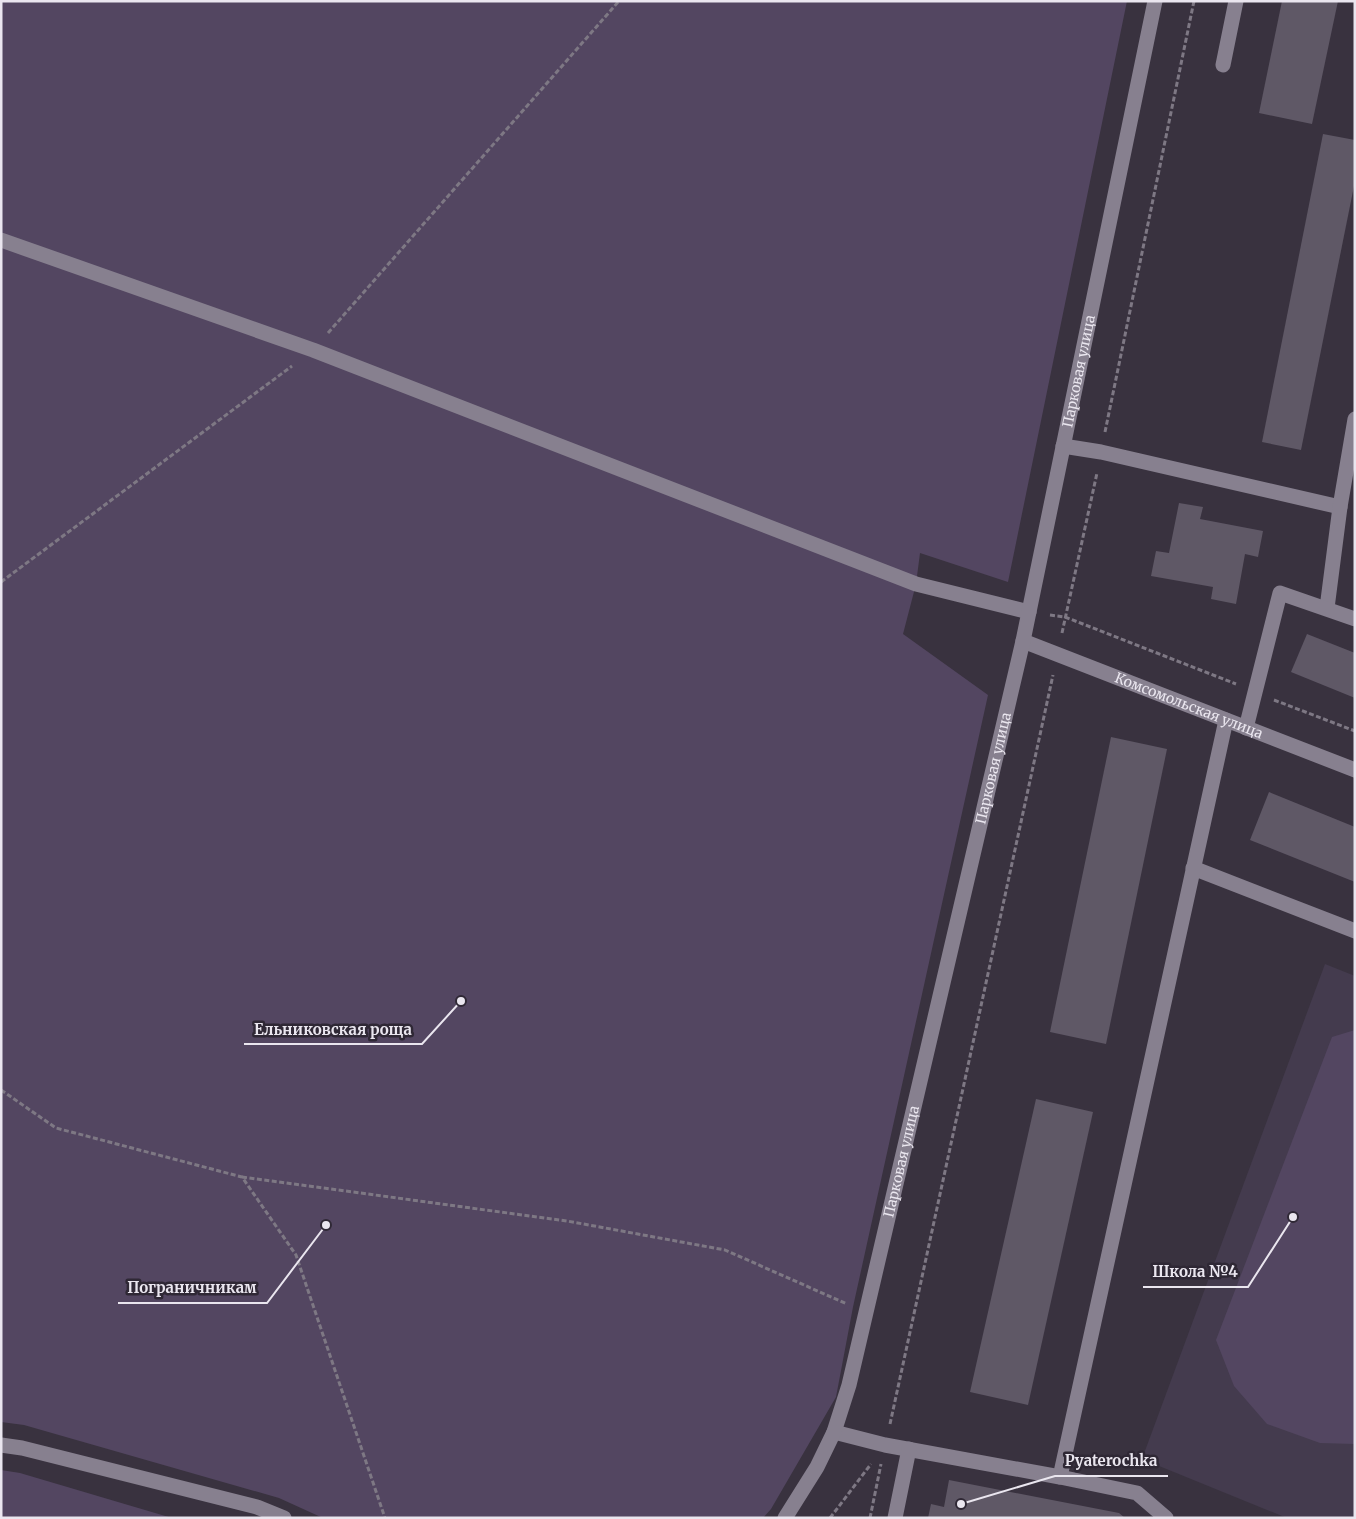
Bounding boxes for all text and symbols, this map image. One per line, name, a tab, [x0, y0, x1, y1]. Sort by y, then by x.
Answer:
street label: Парковая улица	[1058, 313, 1099, 429]
street label: Комсомольская улица	[1112, 669, 1266, 743]
street label: Парковая улица	[971, 710, 1015, 826]
callout: Ельниковская роща	[244, 1014, 422, 1044]
text: Ельниковская роща	[254, 1020, 413, 1039]
street label: Парковая улица	[879, 1103, 923, 1219]
callout: Школа №4	[1143, 1257, 1248, 1287]
text: Школа №4	[1152, 1262, 1238, 1281]
callout: Пограничникам	[118, 1273, 267, 1303]
text: Пограничникам	[127, 1278, 257, 1297]
callout: Pyaterochka	[1055, 1446, 1168, 1476]
text: Pyaterochka	[1065, 1451, 1158, 1470]

